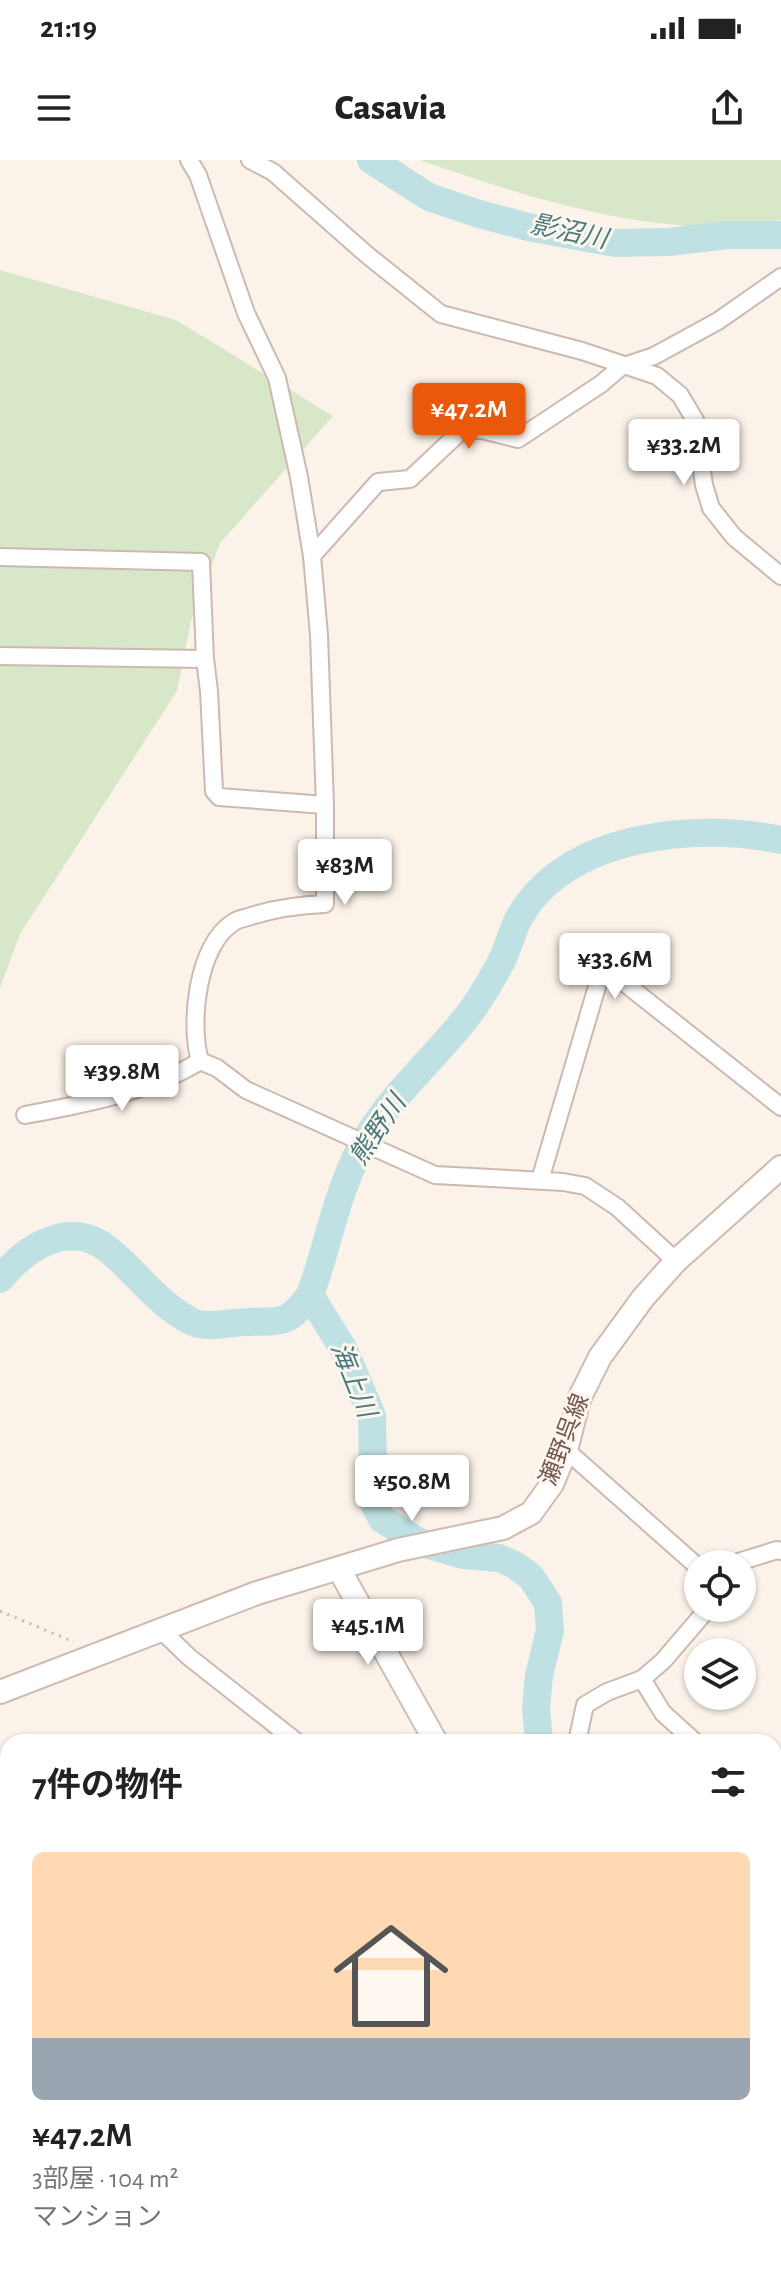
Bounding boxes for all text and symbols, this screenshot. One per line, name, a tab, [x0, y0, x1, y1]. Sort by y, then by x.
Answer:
text: 21:19	[40, 13, 97, 43]
icon: menu	[32, 86, 76, 130]
icon: share	[705, 86, 749, 130]
text: Casavia	[335, 90, 446, 126]
water label: 影沼川	[528, 210, 613, 253]
pin: ¥47.2M	[404, 383, 534, 451]
text: ¥47.2M	[431, 396, 507, 422]
pin: ¥33.2M	[619, 419, 749, 487]
text: ¥33.2M	[646, 432, 722, 458]
pin: ¥83M	[298, 839, 392, 907]
text: ¥83M	[316, 852, 374, 878]
pin: ¥33.6M	[550, 933, 680, 1001]
text: ¥33.6M	[577, 946, 653, 972]
pin: ¥39.8M	[57, 1045, 187, 1113]
text: ¥39.8M	[84, 1058, 160, 1084]
water label: 熊野川	[345, 1087, 412, 1170]
water label: 海上川	[326, 1339, 382, 1424]
street label: 瀬野呉線	[535, 1390, 593, 1489]
pin: ¥50.8M	[347, 1455, 477, 1523]
text: ¥50.8M	[373, 1468, 451, 1494]
map controls	[684, 1550, 756, 1710]
button: locate	[684, 1550, 756, 1622]
pin: ¥45.1M	[303, 1599, 433, 1667]
text: ¥45.1M	[331, 1612, 405, 1638]
button: layers	[684, 1638, 756, 1710]
icon: filters	[706, 1760, 750, 1804]
text: 7件の物件	[32, 1769, 183, 1803]
icon: home	[319, 1904, 463, 2048]
text: ¥47.2M	[32, 2119, 133, 2153]
text: 3部屋 · 104 m²	[32, 2166, 179, 2192]
text: マンション	[32, 2204, 162, 2230]

